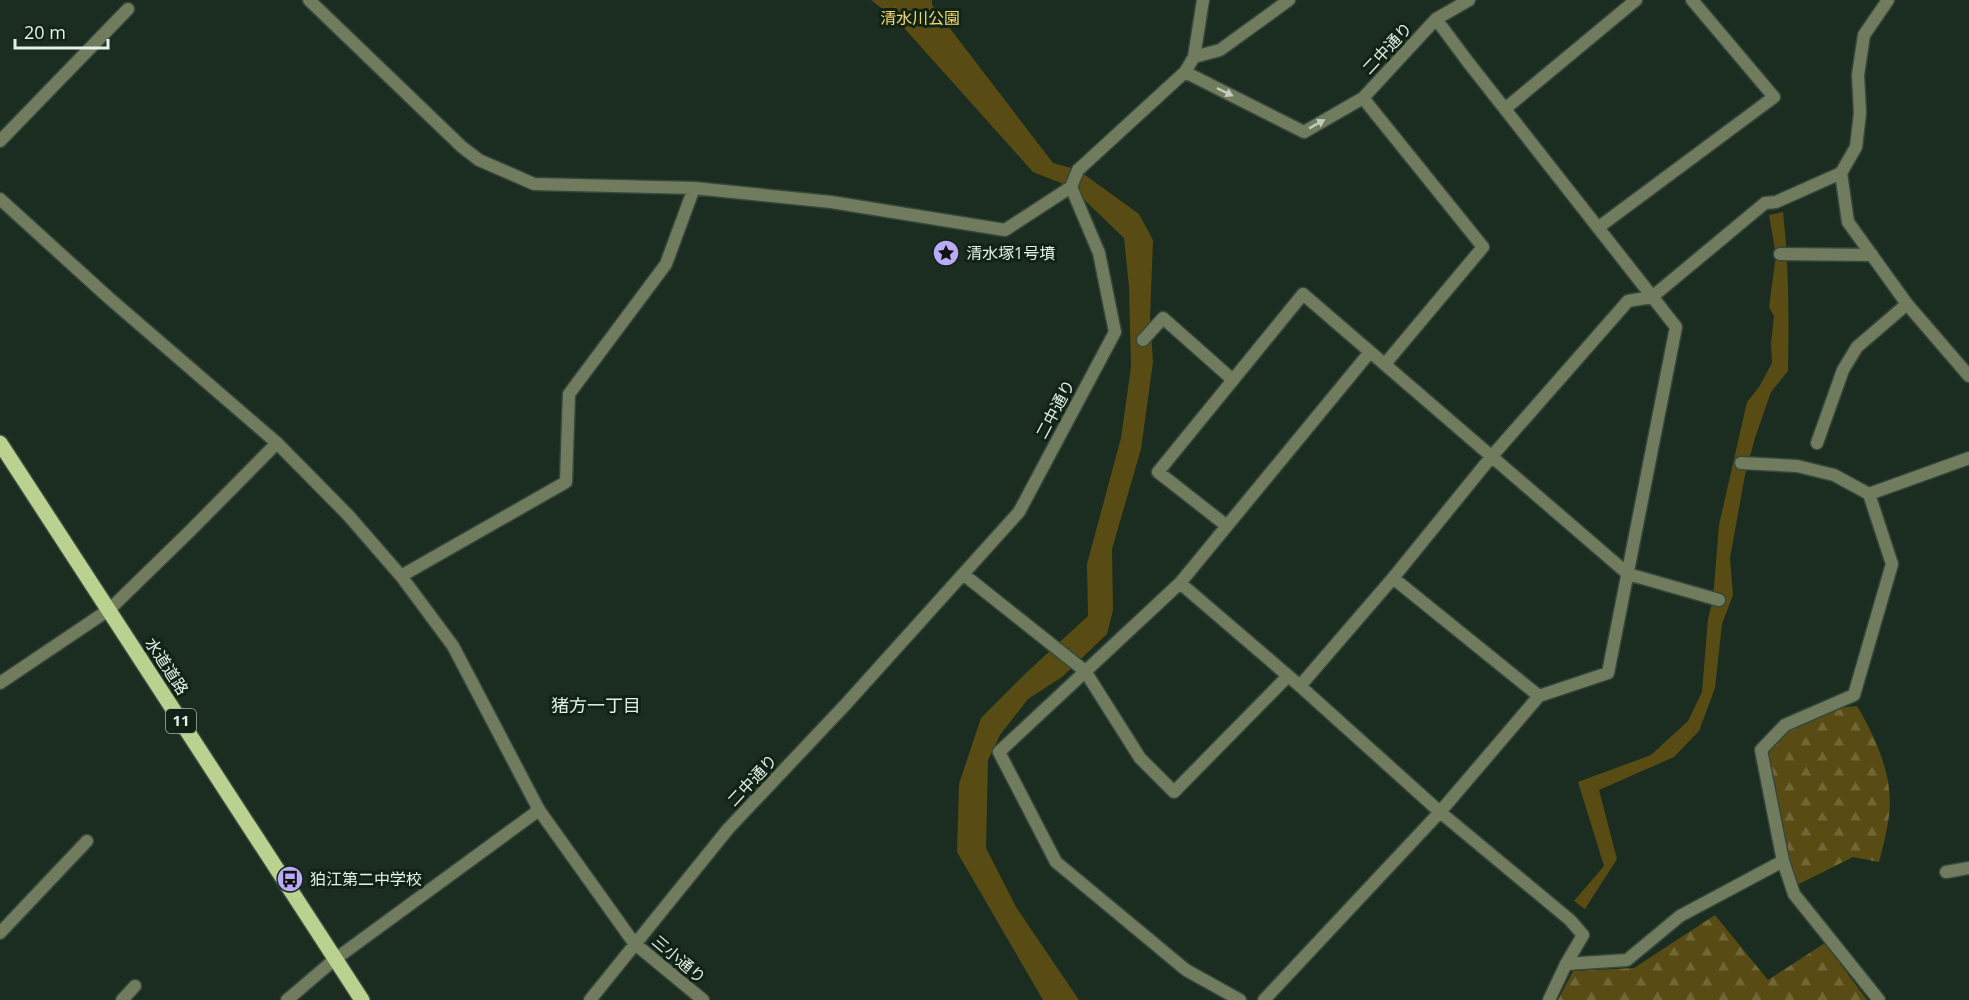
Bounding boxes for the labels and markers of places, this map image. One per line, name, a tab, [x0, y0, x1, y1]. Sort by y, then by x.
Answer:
place icon: 清水塚1号墳	[931, 238, 961, 268]
place label: 清水塚1号墳	[966, 242, 1055, 264]
bus stop icon: 狛江第二中学校	[275, 864, 305, 894]
place label: 狛江第二中学校	[310, 868, 422, 890]

